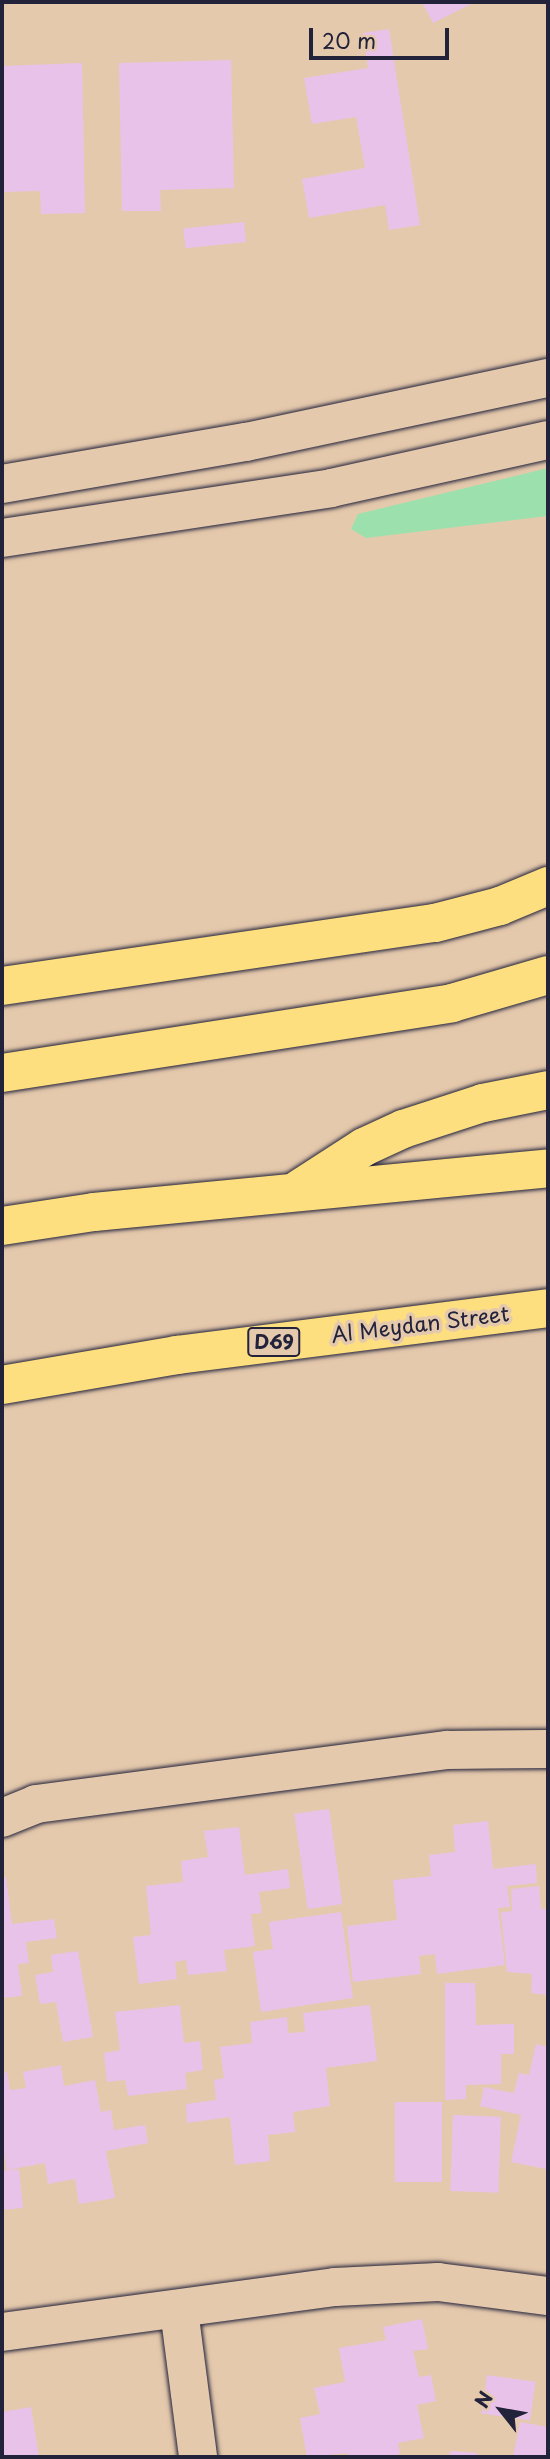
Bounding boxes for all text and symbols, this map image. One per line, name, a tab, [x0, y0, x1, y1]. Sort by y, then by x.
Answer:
scale bar	[312, 14, 452, 58]
text: 20 m	[322, 24, 376, 56]
street label: Al Meydan Street	[330, 1300, 510, 1346]
road number: D69	[246, 1326, 302, 1358]
north arrow	[466, 2375, 536, 2445]
text: N	[467, 2386, 499, 2413]

